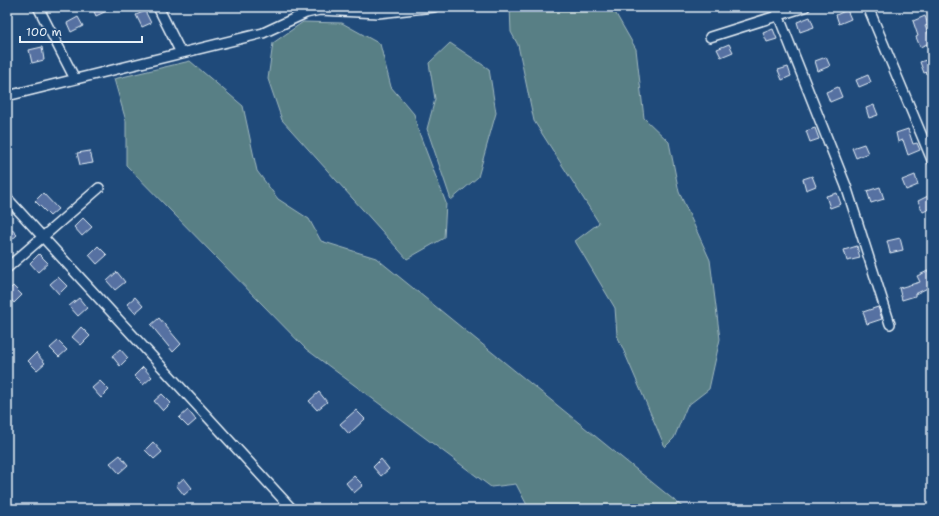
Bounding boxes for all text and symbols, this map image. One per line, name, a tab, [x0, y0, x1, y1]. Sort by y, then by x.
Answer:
scale bar	[20, 18, 142, 44]
text: 100 m	[26, 24, 62, 40]

